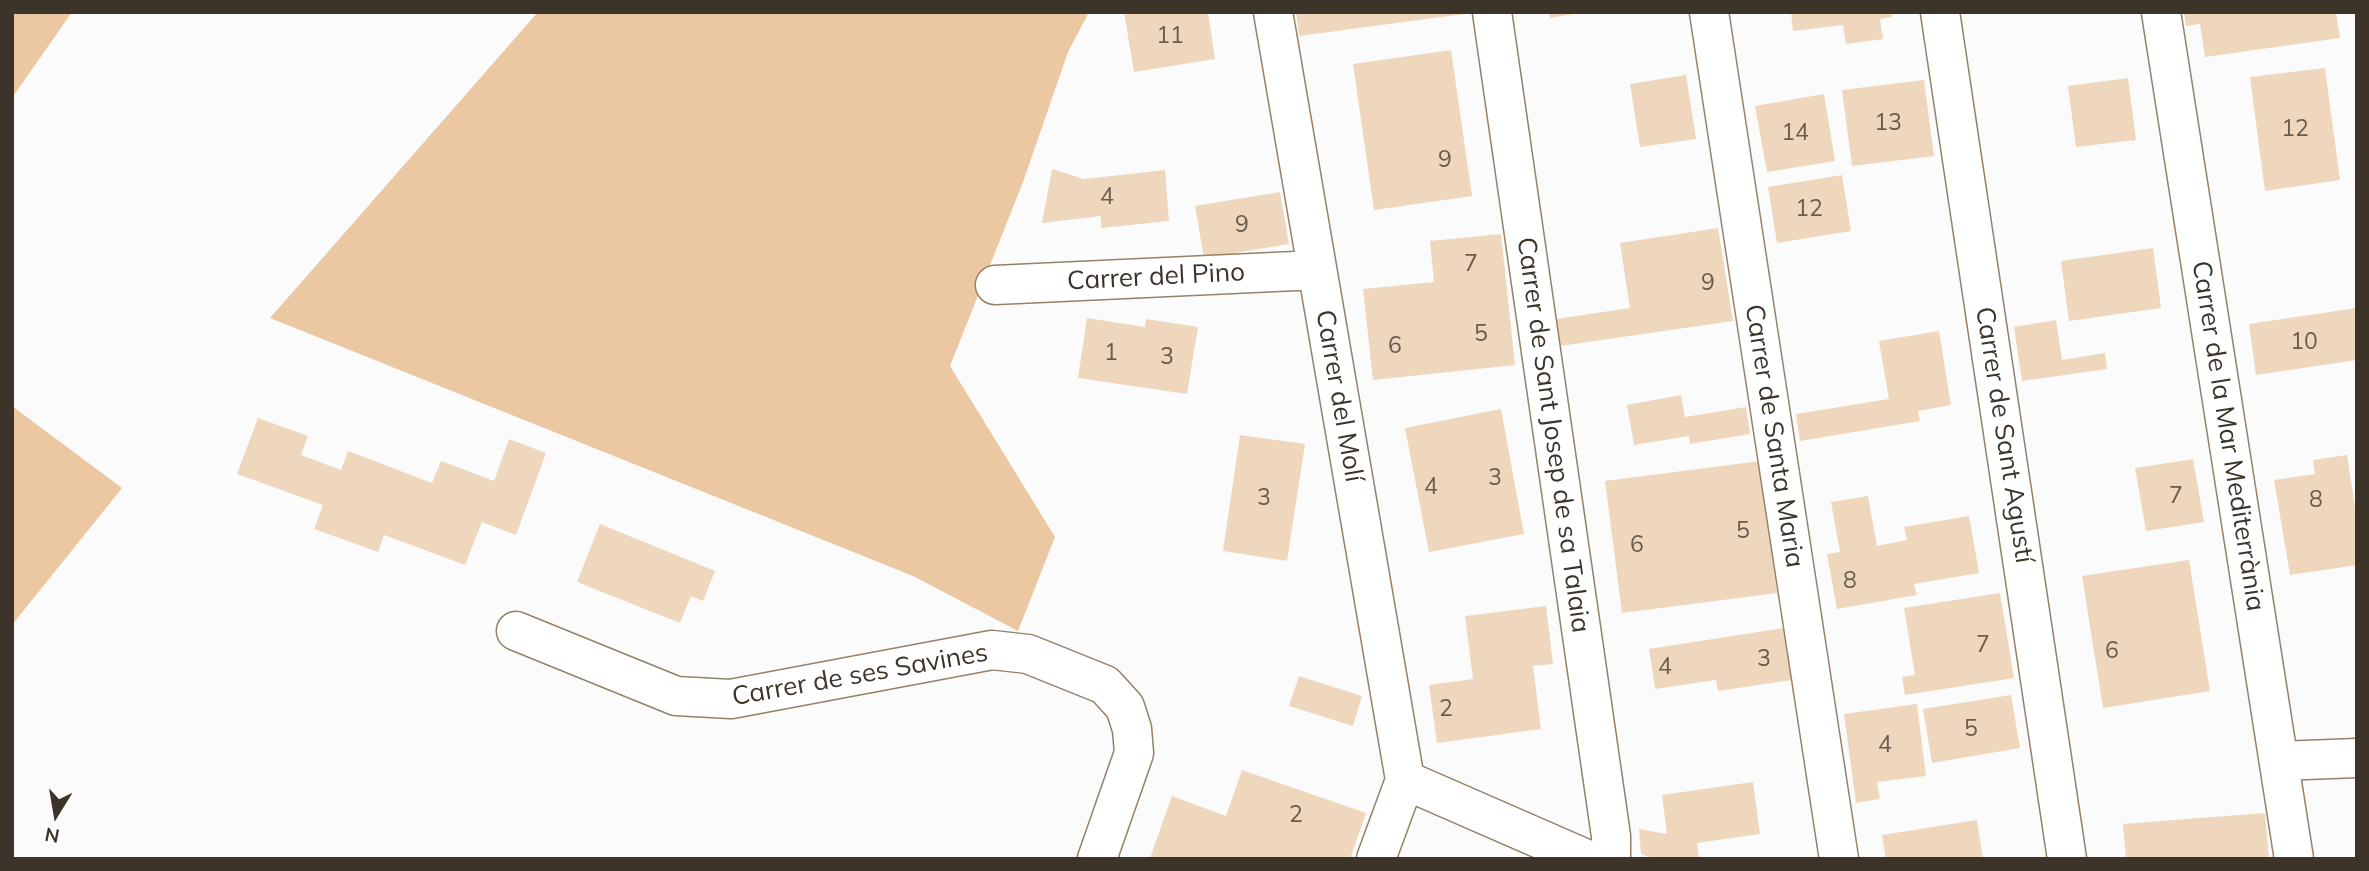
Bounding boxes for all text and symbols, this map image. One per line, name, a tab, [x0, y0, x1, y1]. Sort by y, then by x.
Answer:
house number: 11	[1156, 22, 1184, 50]
house number: 13	[1874, 109, 1902, 137]
house number: 12	[2281, 115, 2309, 143]
house number: 14	[1781, 119, 1809, 147]
house number: 9	[1438, 146, 1452, 174]
house number: 4	[1100, 183, 1114, 211]
house number: 12	[1795, 195, 1823, 223]
house number: 9	[1235, 211, 1249, 239]
street label: Carrer de Sant Josep de sa Talaia	[1510, 235, 1596, 635]
house number: 7	[1464, 250, 1478, 278]
street label: Carrer del Pino	[1066, 257, 1246, 297]
street label: Carrer de la Mar Mediterrània	[2185, 259, 2271, 613]
house number: 9	[1701, 269, 1715, 297]
street label: Carrer de Santa Maria	[1738, 302, 1810, 570]
street label: Carrer de Sant Agustí	[1968, 305, 2040, 565]
street label: Carrer del Molí	[1309, 307, 1369, 485]
house number: 5	[1474, 320, 1488, 348]
house number: 10	[2290, 328, 2318, 356]
house number: 6	[1388, 332, 1402, 360]
house number: 1	[1104, 339, 1118, 367]
house number: 3	[1160, 343, 1174, 371]
house number: 3	[1488, 464, 1502, 492]
house number: 4	[1424, 473, 1438, 501]
house number: 7	[2169, 482, 2183, 510]
house number: 3	[1257, 484, 1271, 512]
house number: 8	[2309, 486, 2323, 514]
house number: 5	[1736, 517, 1750, 545]
house number: 6	[1630, 531, 1644, 559]
house number: 8	[1843, 567, 1857, 595]
house number: 7	[1976, 631, 1990, 659]
street label: Carrer de ses Savines	[730, 637, 990, 713]
house number: 6	[2105, 637, 2119, 665]
house number: 3	[1757, 645, 1771, 673]
house number: 4	[1658, 653, 1672, 681]
house number: 2	[1439, 695, 1453, 723]
house number: 5	[1964, 715, 1978, 743]
house number: 4	[1878, 731, 1892, 759]
north arrow	[21, 780, 91, 850]
house number: 2	[1289, 801, 1303, 829]
text: N	[43, 822, 61, 849]

